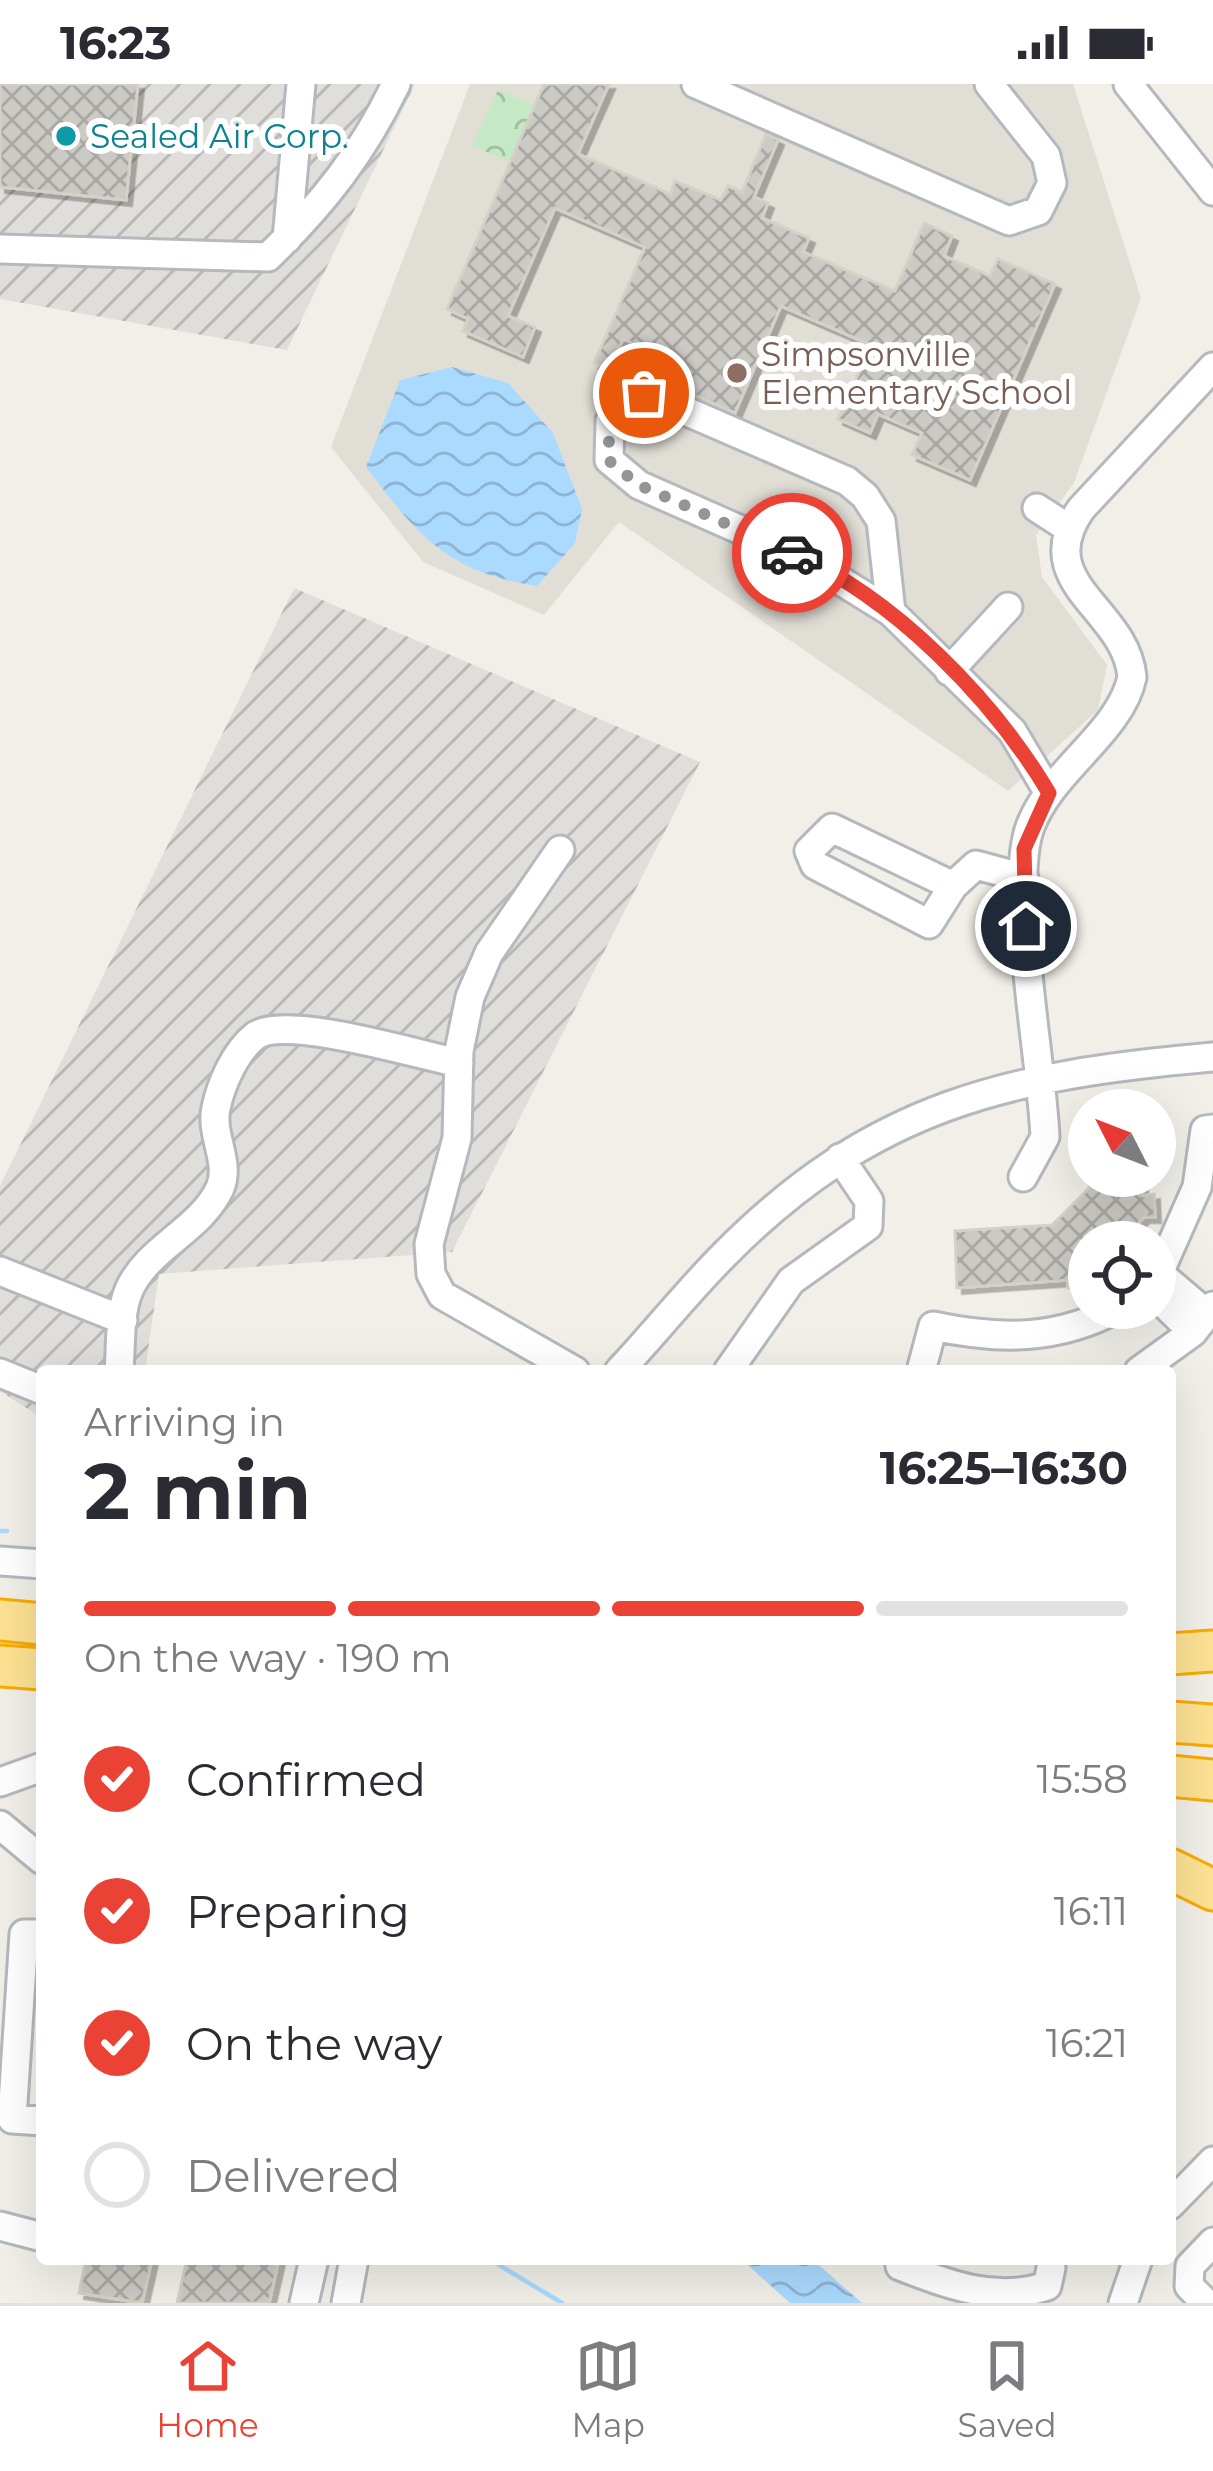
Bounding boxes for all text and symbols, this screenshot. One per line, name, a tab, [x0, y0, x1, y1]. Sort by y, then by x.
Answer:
text: 16:23	[60, 15, 171, 70]
place label: Sealed Air Corp.	[90, 116, 349, 156]
marker: Sealed Air Corp.	[53, 123, 79, 149]
place label: Simpsonville Elementary School	[761, 334, 1072, 412]
pin	[593, 342, 695, 444]
icon: bag	[611, 360, 677, 426]
marker: Simpsonville Elementary School	[724, 360, 750, 386]
courier	[732, 493, 852, 613]
icon: car	[759, 520, 825, 586]
pin	[975, 875, 1077, 977]
icon: home	[993, 893, 1059, 959]
north arrow	[1068, 1089, 1176, 1197]
map controls	[1068, 1089, 1176, 1329]
button: locate	[1068, 1221, 1176, 1329]
text: Arriving in	[84, 1398, 285, 1446]
text: 16:25–16:30	[880, 1440, 1128, 1495]
text: 2 min	[84, 1443, 311, 1539]
text: On the way · 190 m	[84, 1634, 452, 1682]
icon: check	[84, 1746, 150, 1812]
text: Confirmed	[186, 1752, 426, 1807]
text: 15:58	[1037, 1755, 1128, 1803]
icon: check	[84, 1878, 150, 1944]
text: Preparing	[186, 1884, 410, 1939]
text: 16:11	[1054, 1887, 1128, 1935]
icon: check	[84, 2010, 150, 2076]
text: On the way	[186, 2016, 442, 2071]
text: 16:21	[1046, 2019, 1128, 2067]
text: Delivered	[186, 2148, 401, 2203]
tab: Home	[156, 2333, 259, 2445]
tab: Map	[571, 2333, 645, 2445]
tab: Saved	[958, 2333, 1057, 2445]

